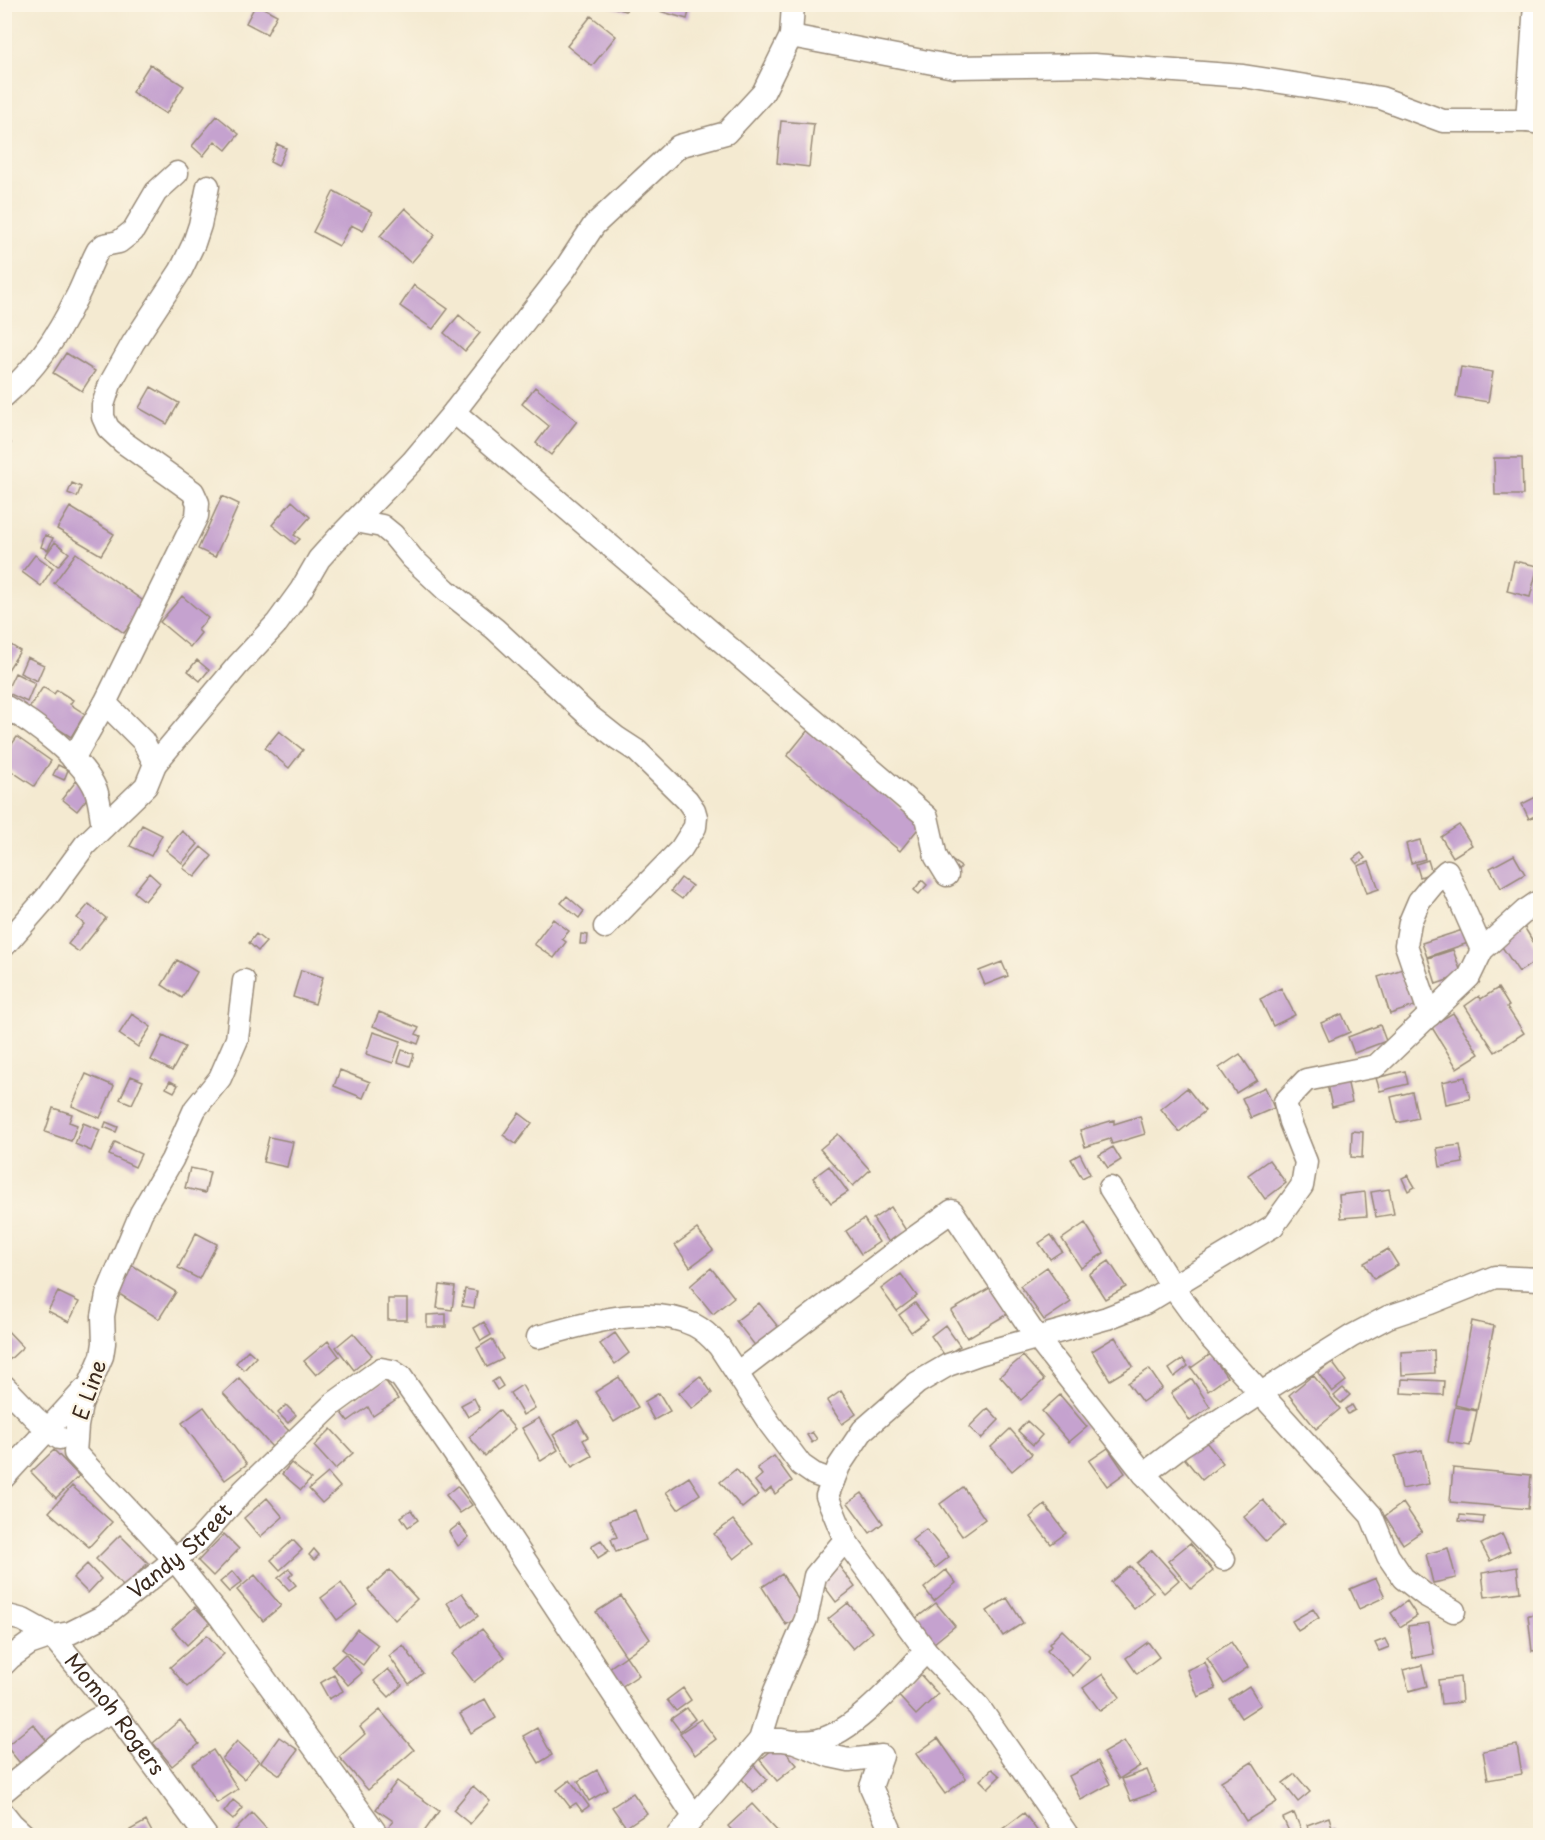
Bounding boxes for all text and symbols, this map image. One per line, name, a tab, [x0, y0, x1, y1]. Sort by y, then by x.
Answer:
street label: E Line	[63, 1355, 113, 1424]
street label: Vandy Street	[120, 1495, 239, 1605]
street label: Momoh Rogers	[58, 1645, 174, 1781]

